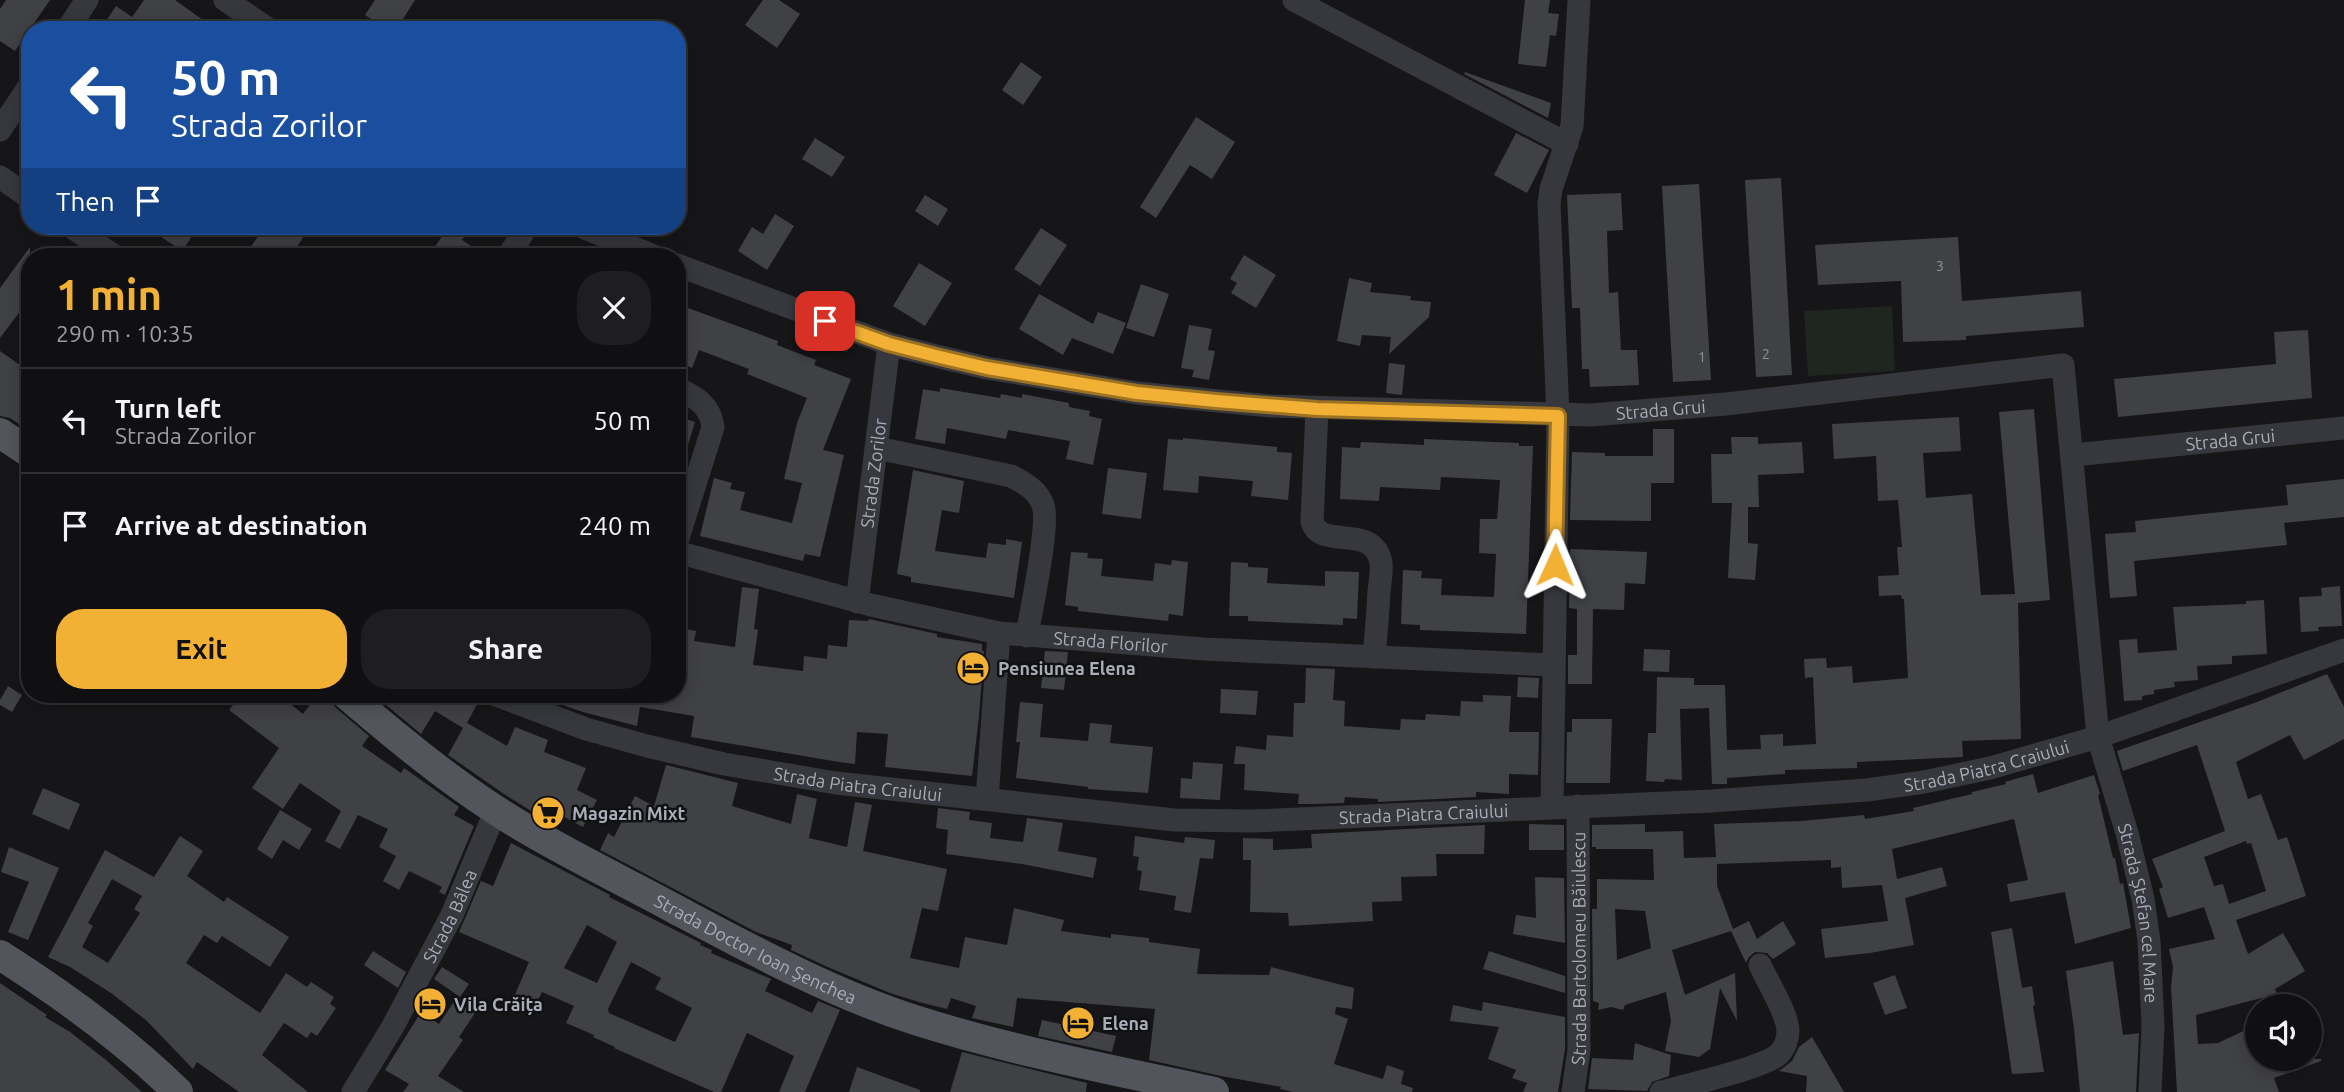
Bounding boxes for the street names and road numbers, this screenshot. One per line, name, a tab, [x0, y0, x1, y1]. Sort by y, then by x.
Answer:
street label: Strada Grui	[1615, 396, 1706, 423]
street label: Strada Zorilor	[856, 417, 890, 529]
street label: Strada Grui	[2184, 425, 2276, 454]
street label: Strada Florilor	[1053, 627, 1169, 656]
street label: Strada Piatra Craiului	[1903, 736, 2071, 795]
street label: Strada Piatra Craiului	[772, 763, 943, 805]
street label: Strada Piatra Craiului	[1339, 800, 1509, 827]
street label: Strada Ștefan cel Mare	[2115, 821, 2162, 1004]
street label: Strada Bartolomeu Băiulescu	[1567, 832, 1589, 1066]
street label: Strada Bâlea	[419, 866, 480, 966]
street label: Strada Doctor Ioan Șenchea	[651, 890, 859, 1007]

